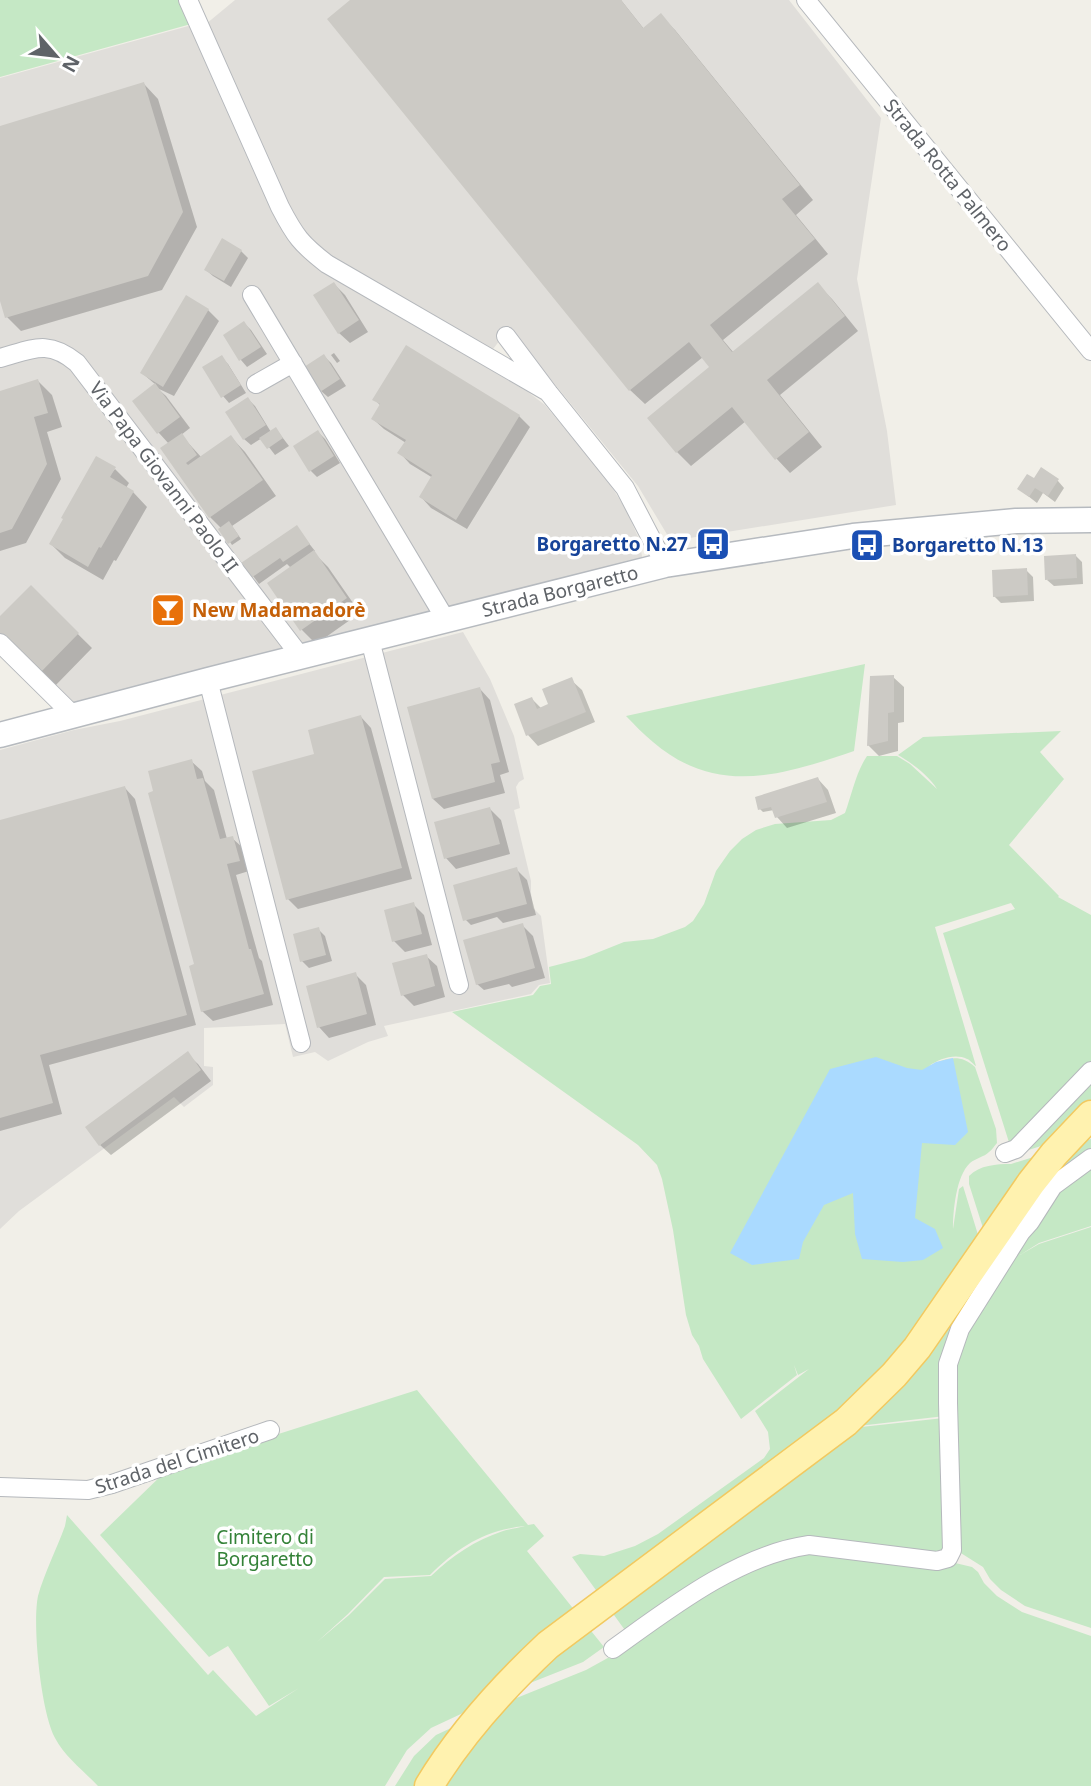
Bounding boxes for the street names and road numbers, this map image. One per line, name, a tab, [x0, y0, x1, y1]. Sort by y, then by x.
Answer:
street label: Strada Rotta Palmero	[878, 93, 1018, 257]
street label: Via Papa Giovanni Paolo II	[84, 376, 244, 578]
street label: Strada Borgaretto	[479, 559, 641, 623]
street label: Strada del Cimitero	[92, 1422, 262, 1500]

